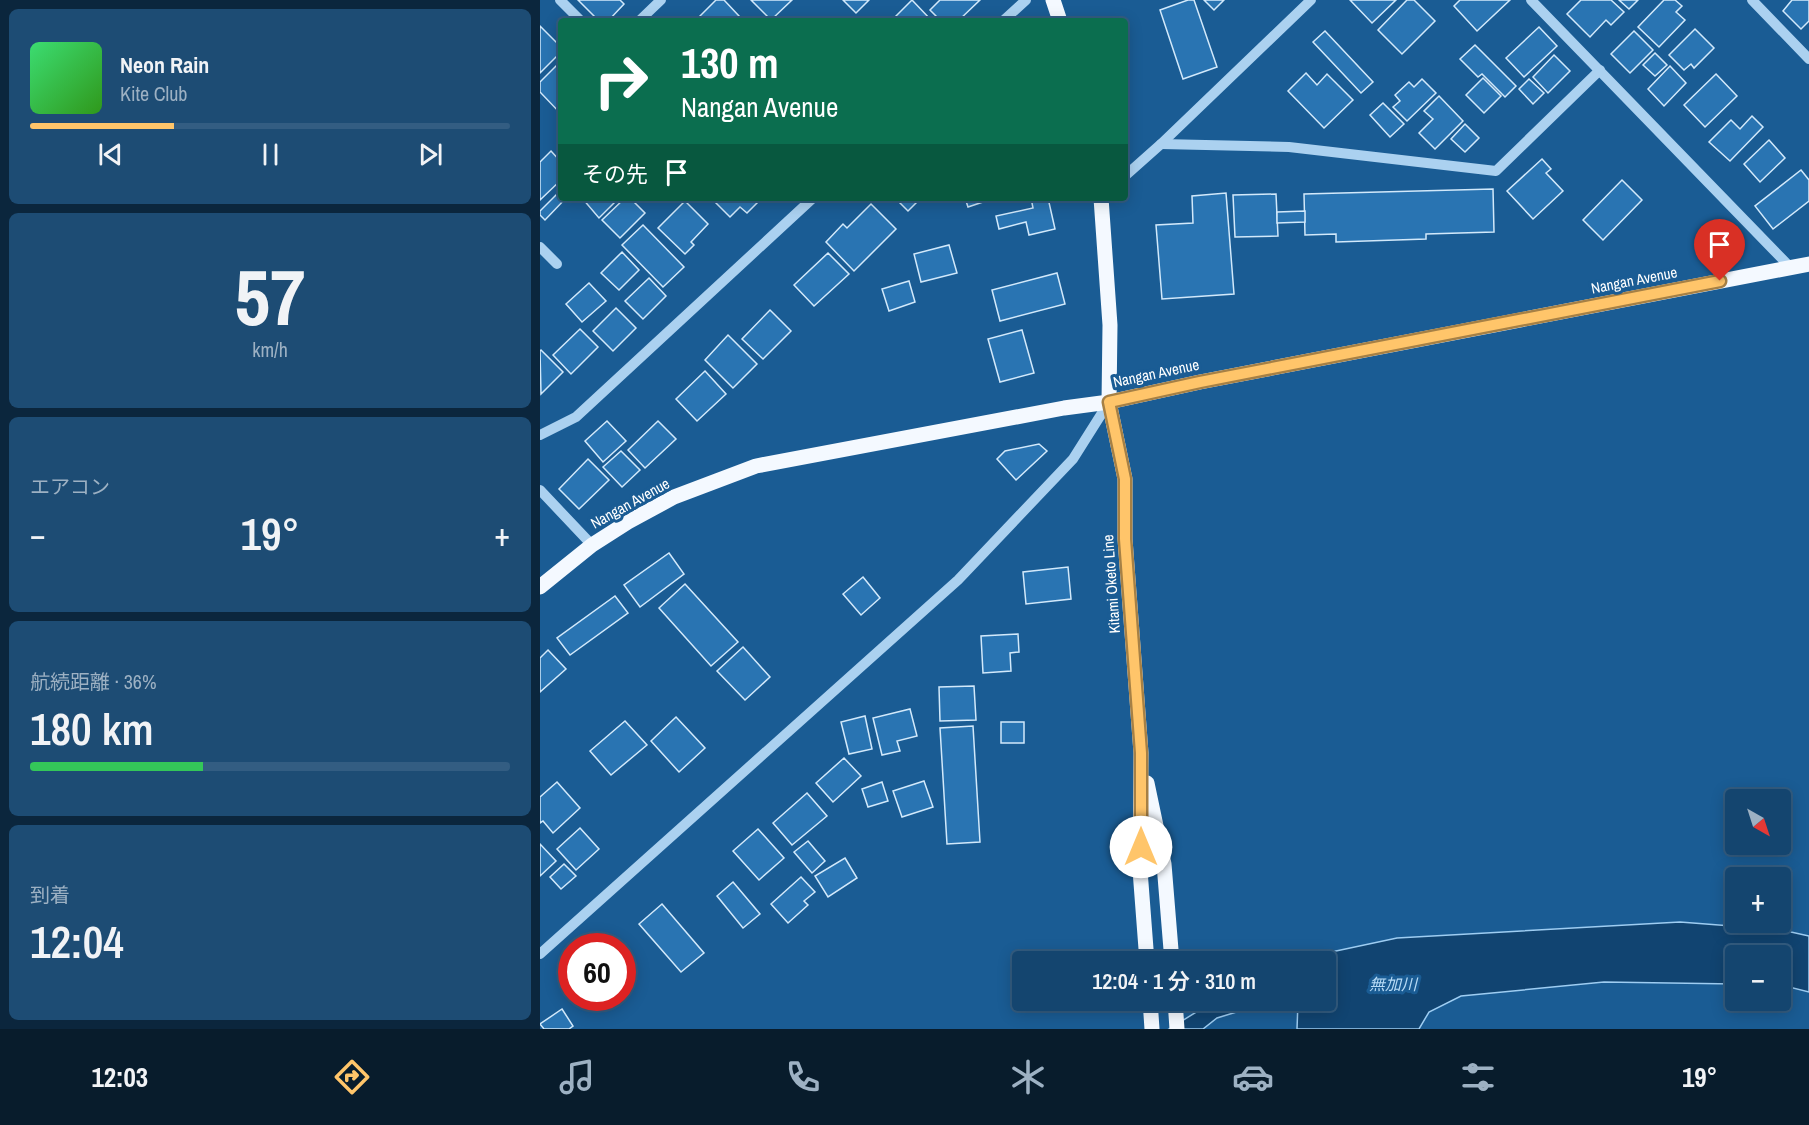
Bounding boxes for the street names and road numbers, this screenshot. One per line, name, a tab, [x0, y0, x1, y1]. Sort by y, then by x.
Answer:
street label: Nangan Avenue	[1589, 261, 1679, 299]
street label: Nangan Avenue	[1111, 354, 1201, 392]
street label: Nangan Avenue	[587, 473, 673, 533]
street label: Kitami Oketo Line	[1097, 534, 1125, 634]

